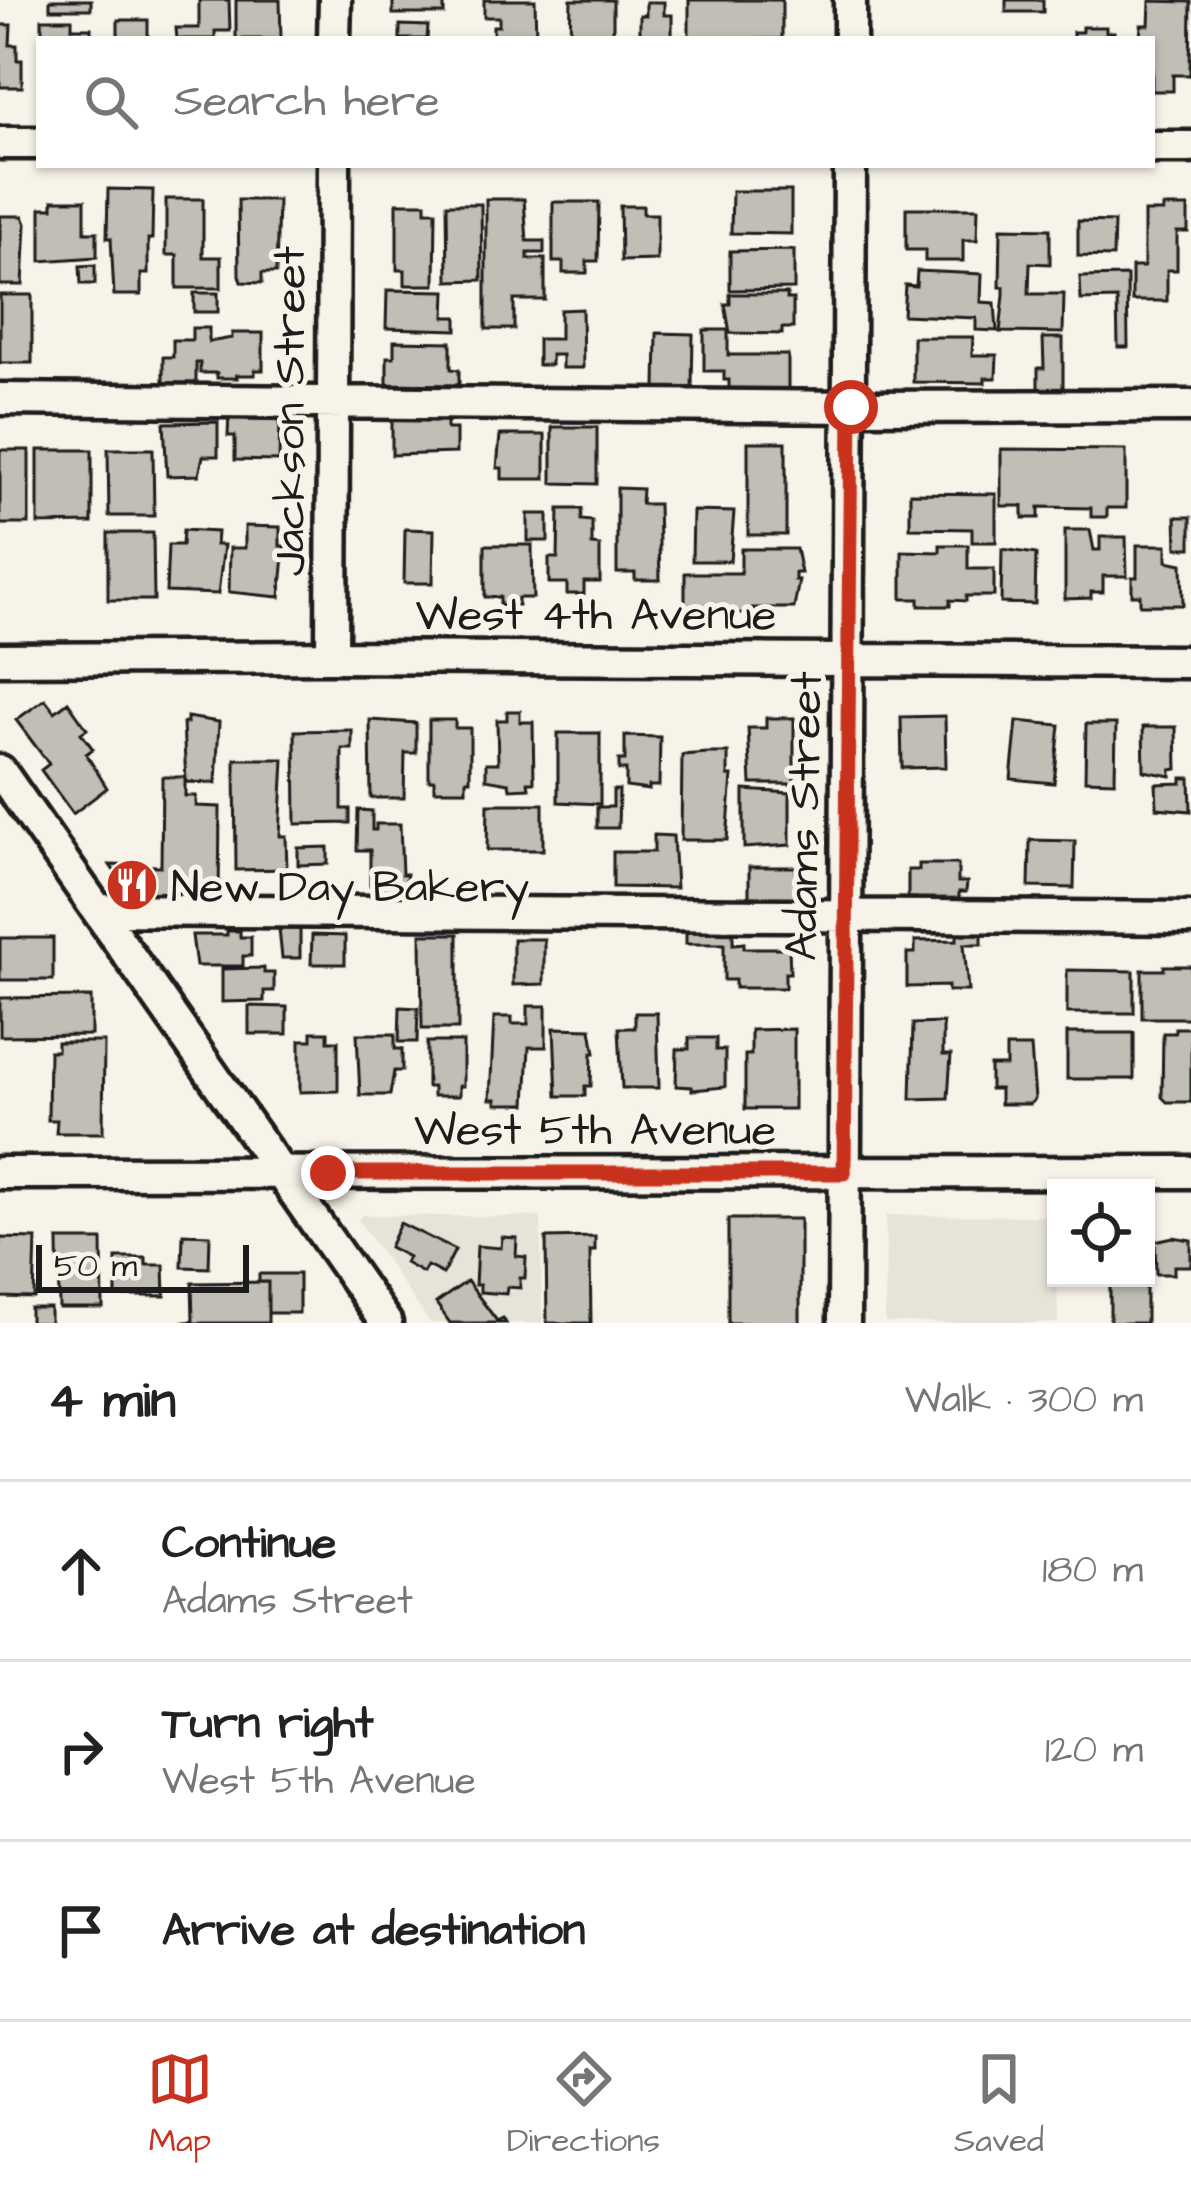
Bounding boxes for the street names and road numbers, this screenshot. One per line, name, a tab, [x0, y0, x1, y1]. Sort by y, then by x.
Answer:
street label: Jackson Street	[260, 246, 322, 576]
street label: West 4th Avenue	[416, 585, 776, 647]
street label: Adams Street	[771, 671, 839, 961]
street label: West 5th Avenue	[414, 1100, 776, 1162]

